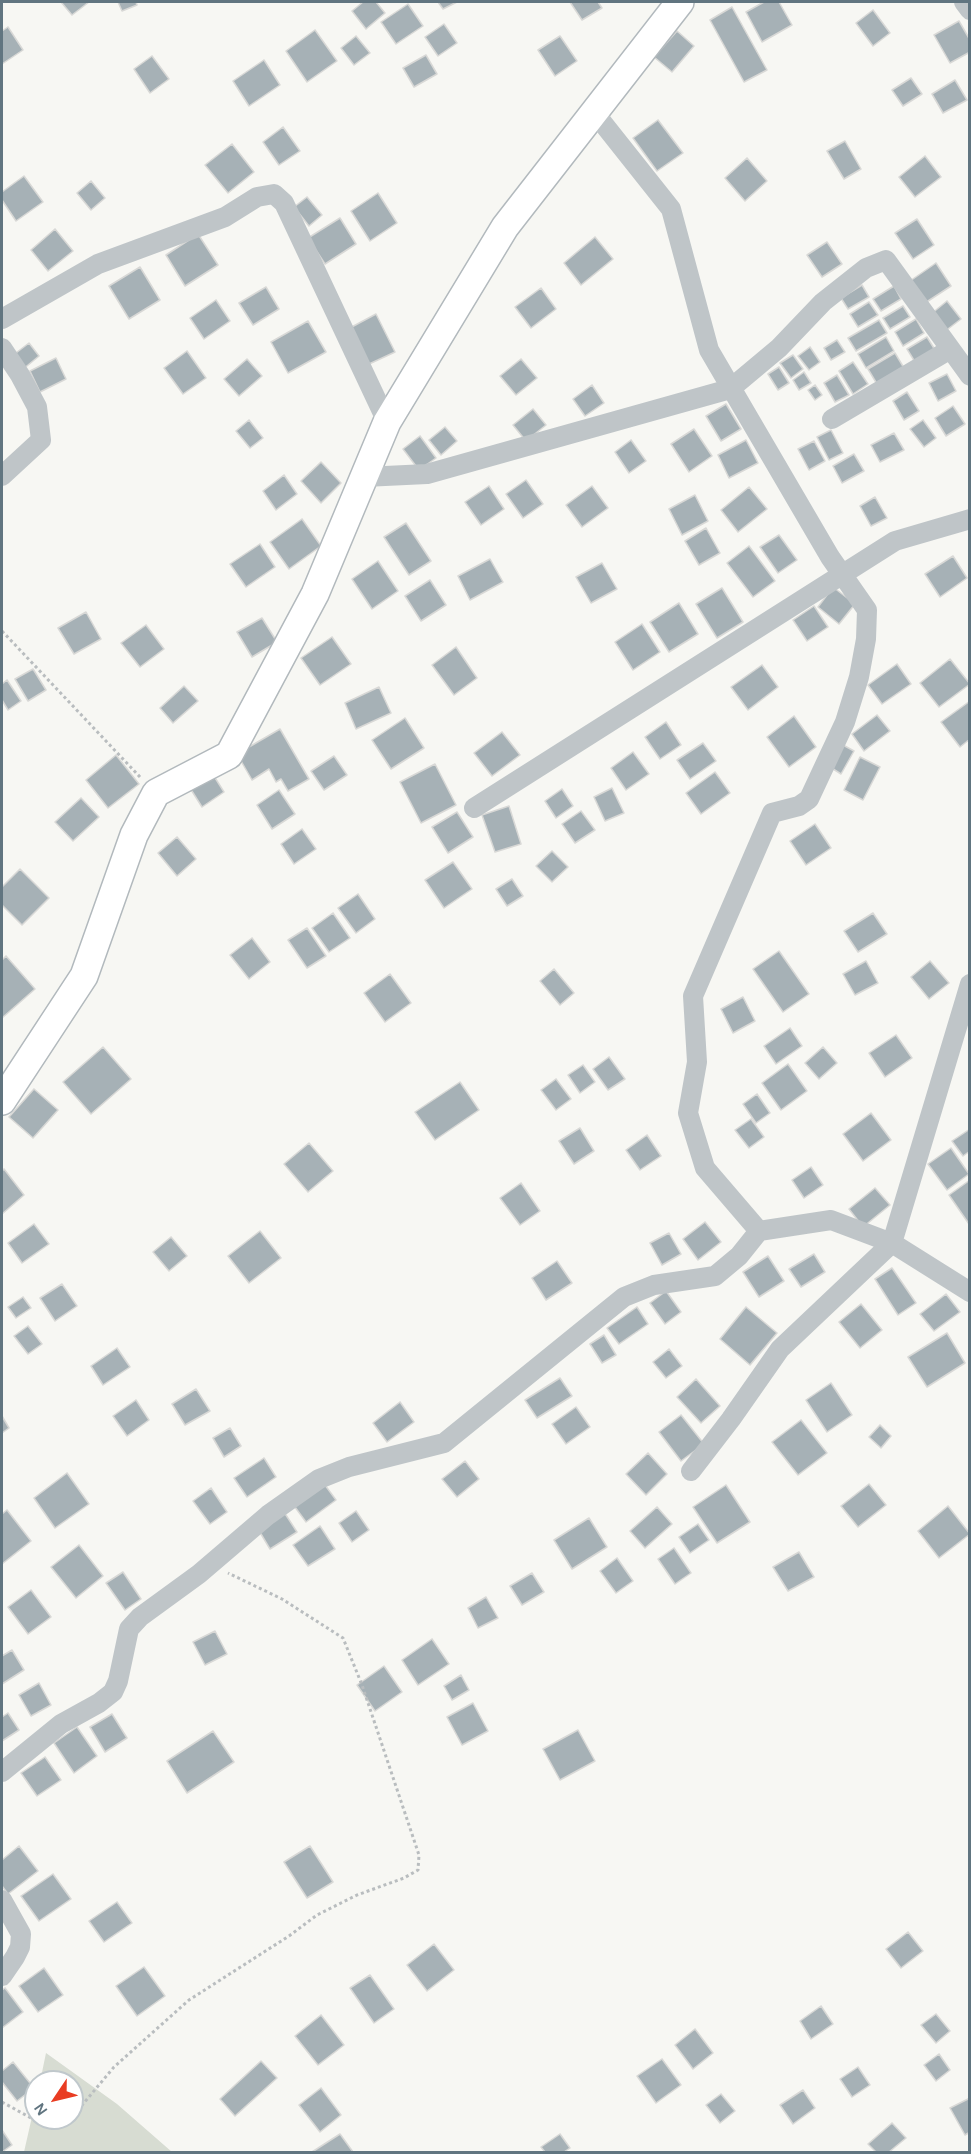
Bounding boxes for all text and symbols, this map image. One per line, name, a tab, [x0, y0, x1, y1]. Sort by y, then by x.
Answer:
north arrow	[24, 2070, 84, 2130]
text: N	[29, 2099, 52, 2120]

